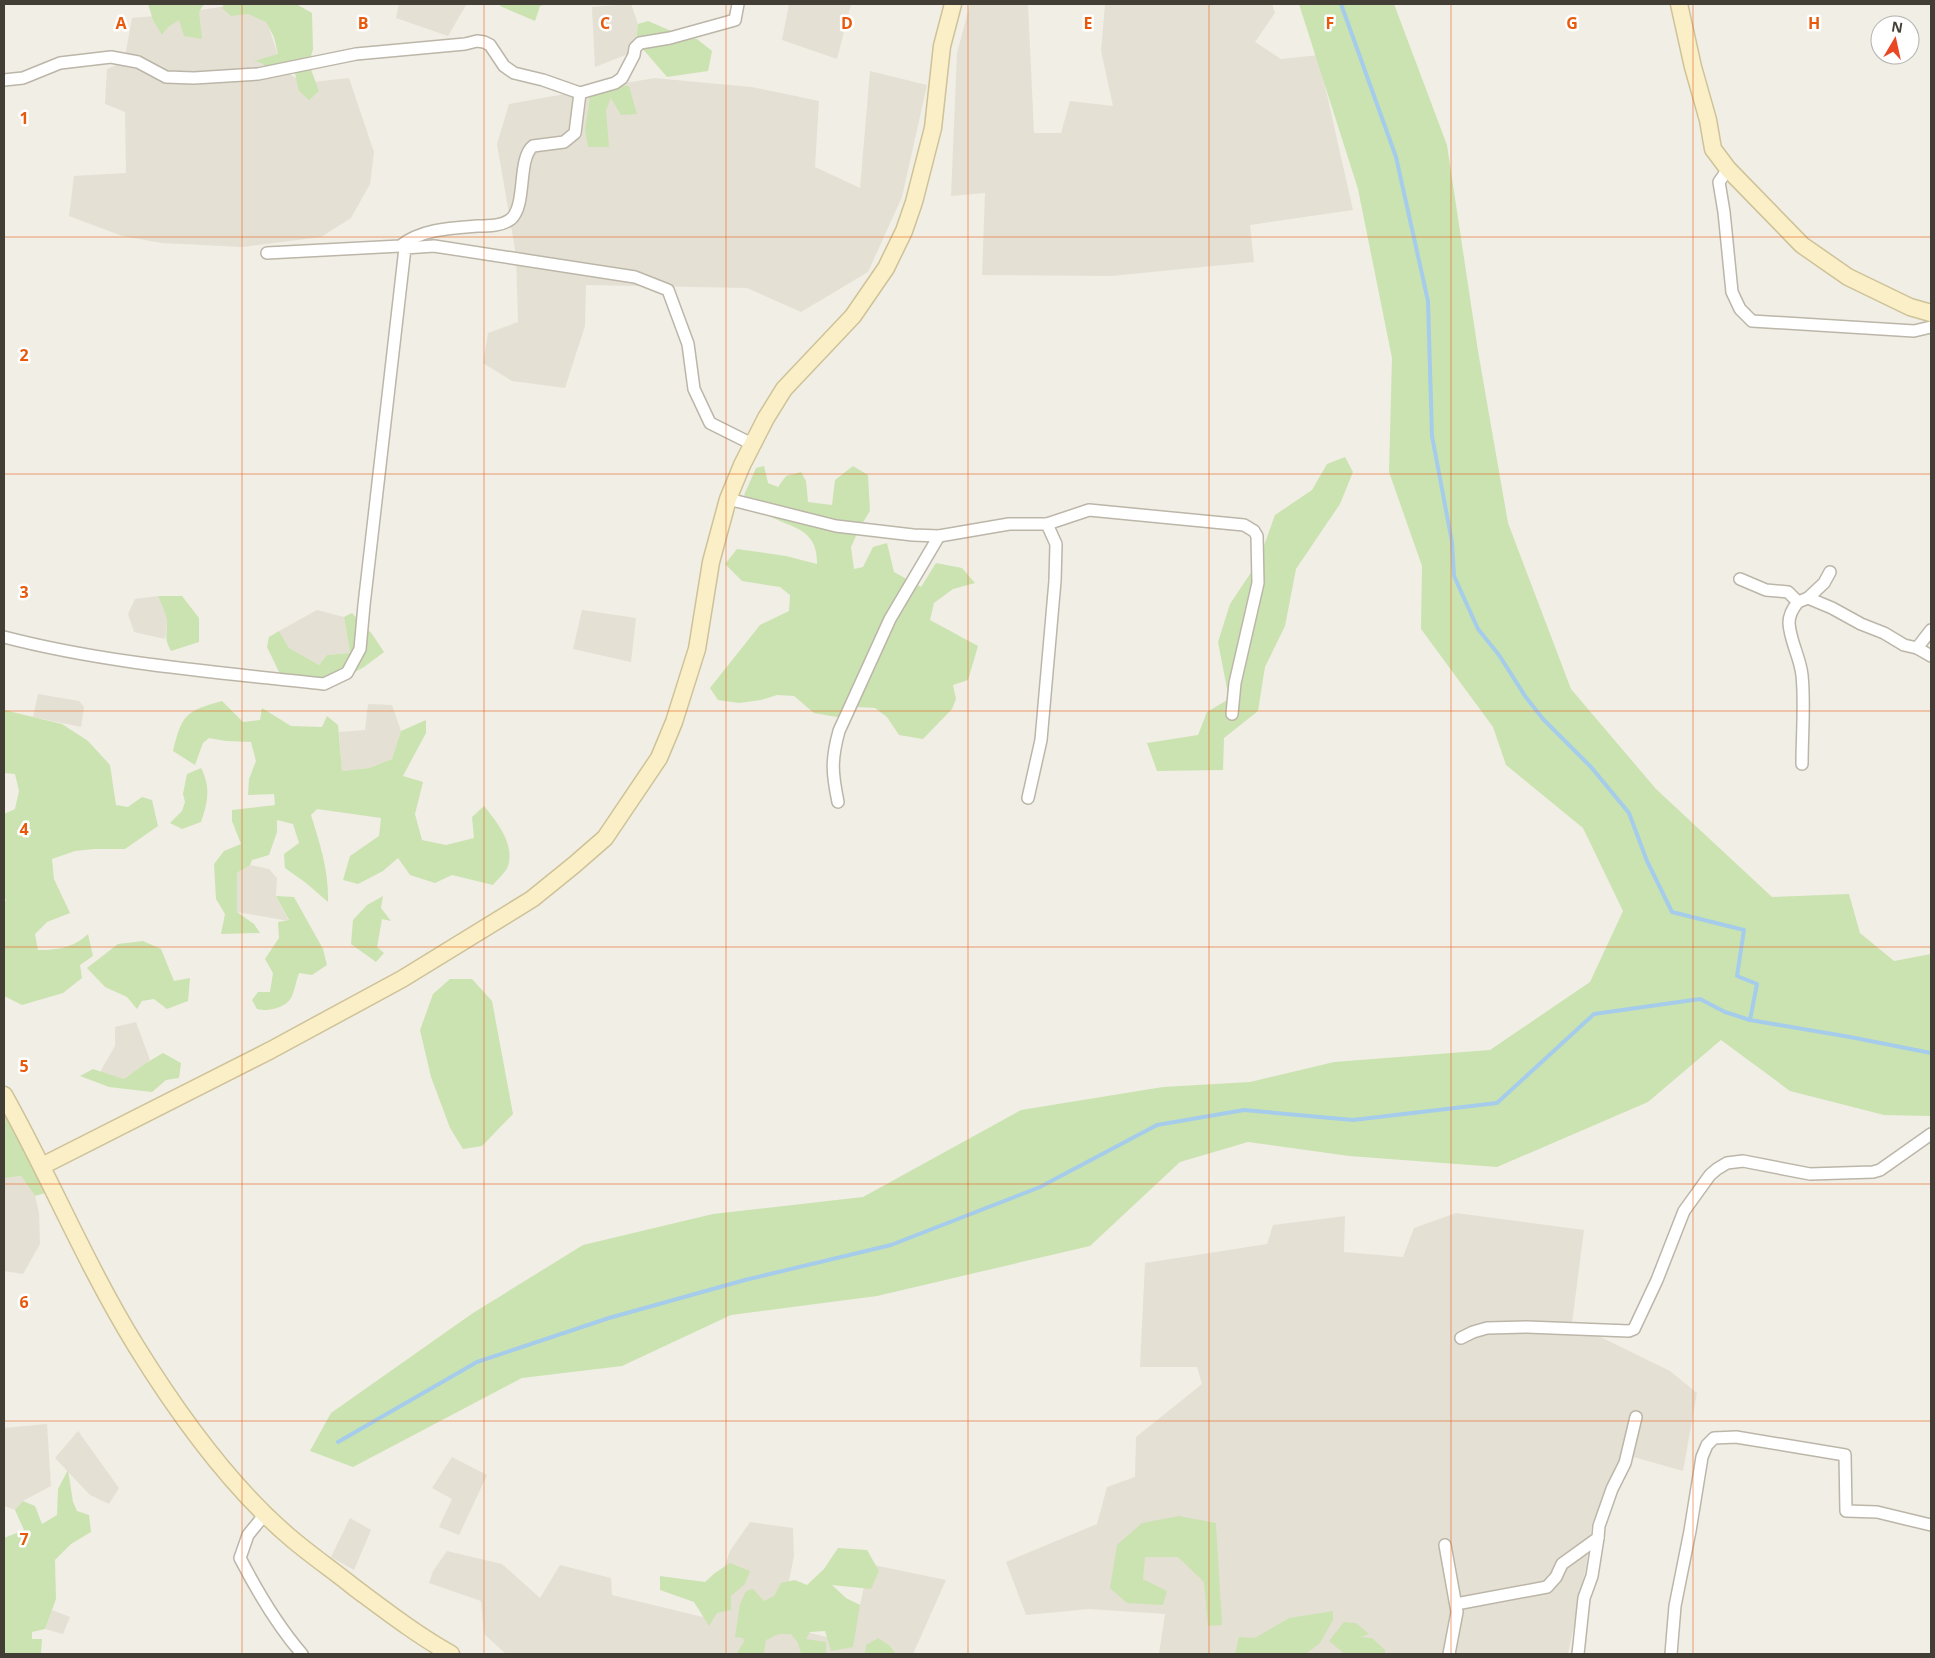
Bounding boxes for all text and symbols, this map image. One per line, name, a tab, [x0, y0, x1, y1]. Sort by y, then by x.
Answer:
text: A	[115, 12, 127, 34]
text: B	[358, 12, 368, 34]
text: C	[600, 12, 610, 34]
text: D	[841, 12, 853, 34]
text: E	[1084, 12, 1093, 34]
text: F	[1326, 12, 1334, 34]
text: G	[1566, 12, 1578, 34]
text: H	[1808, 12, 1820, 34]
north arrow	[1870, 15, 1920, 65]
text: N	[1890, 16, 1904, 37]
text: 1	[19, 107, 29, 129]
text: 2	[19, 344, 29, 366]
text: 3	[19, 581, 29, 603]
text: 4	[19, 818, 29, 840]
text: 5	[19, 1055, 29, 1077]
text: 6	[19, 1291, 29, 1313]
text: 7	[19, 1528, 29, 1550]

